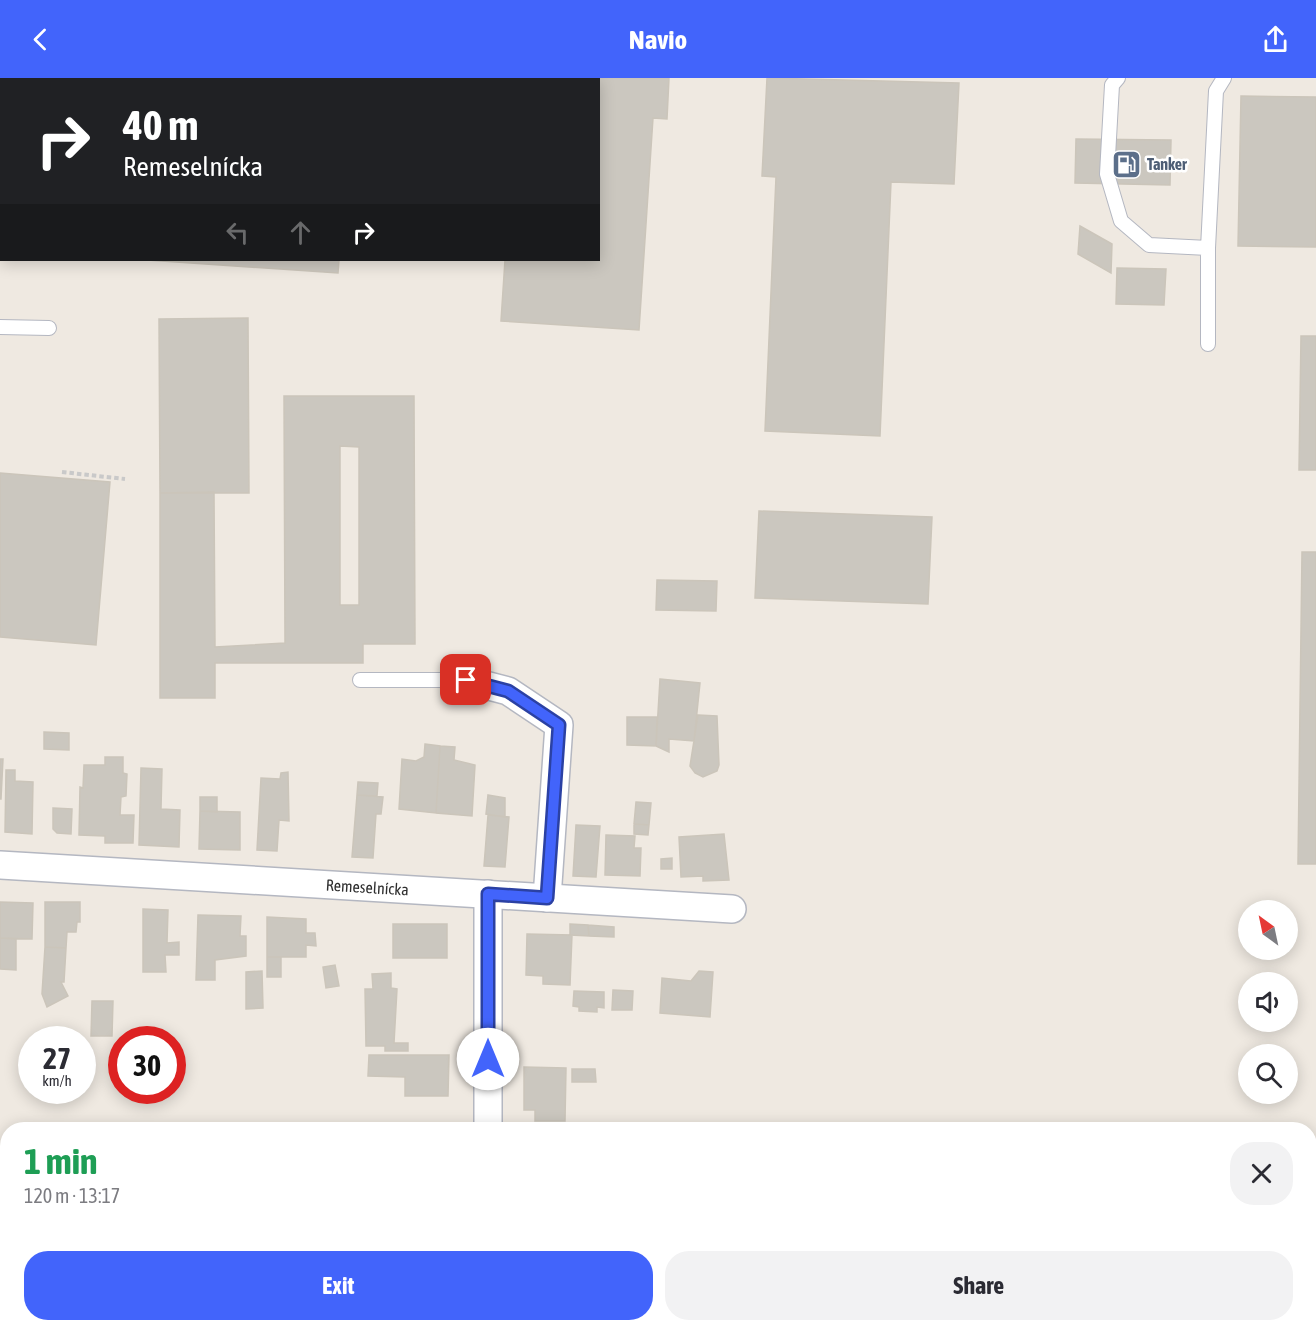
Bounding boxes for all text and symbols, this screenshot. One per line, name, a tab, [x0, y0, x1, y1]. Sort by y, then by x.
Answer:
icon: back	[24, 23, 57, 56]
icon: share	[1259, 23, 1292, 56]
text: Navio	[629, 24, 687, 55]
text: 40 m	[123, 101, 198, 149]
icon: right	[24, 102, 102, 180]
fuel station icon: Tanker	[1110, 148, 1142, 180]
text: Remeselnícka	[123, 151, 263, 182]
place label: Tanker	[1147, 155, 1187, 173]
icon: left	[221, 216, 254, 249]
icon: ahead	[284, 216, 317, 249]
icon: right	[347, 216, 380, 249]
pin	[440, 654, 491, 705]
icon: arrive	[449, 663, 482, 696]
street label: Remeselnícka	[325, 876, 409, 899]
north arrow	[1238, 900, 1298, 960]
map controls	[1238, 900, 1298, 1104]
button: sound	[1238, 972, 1298, 1032]
speed limit sign: 30	[108, 1026, 186, 1104]
position arrow	[456, 1027, 520, 1091]
text: 27	[43, 1041, 71, 1075]
button: search	[1238, 1044, 1298, 1104]
text: km/h	[42, 1072, 72, 1089]
text: 1 min	[24, 1140, 98, 1182]
button: close	[1230, 1142, 1293, 1205]
text: 120 m · 13:17	[24, 1184, 120, 1207]
button: Exit	[24, 1251, 653, 1320]
button: Share	[665, 1251, 1293, 1320]

